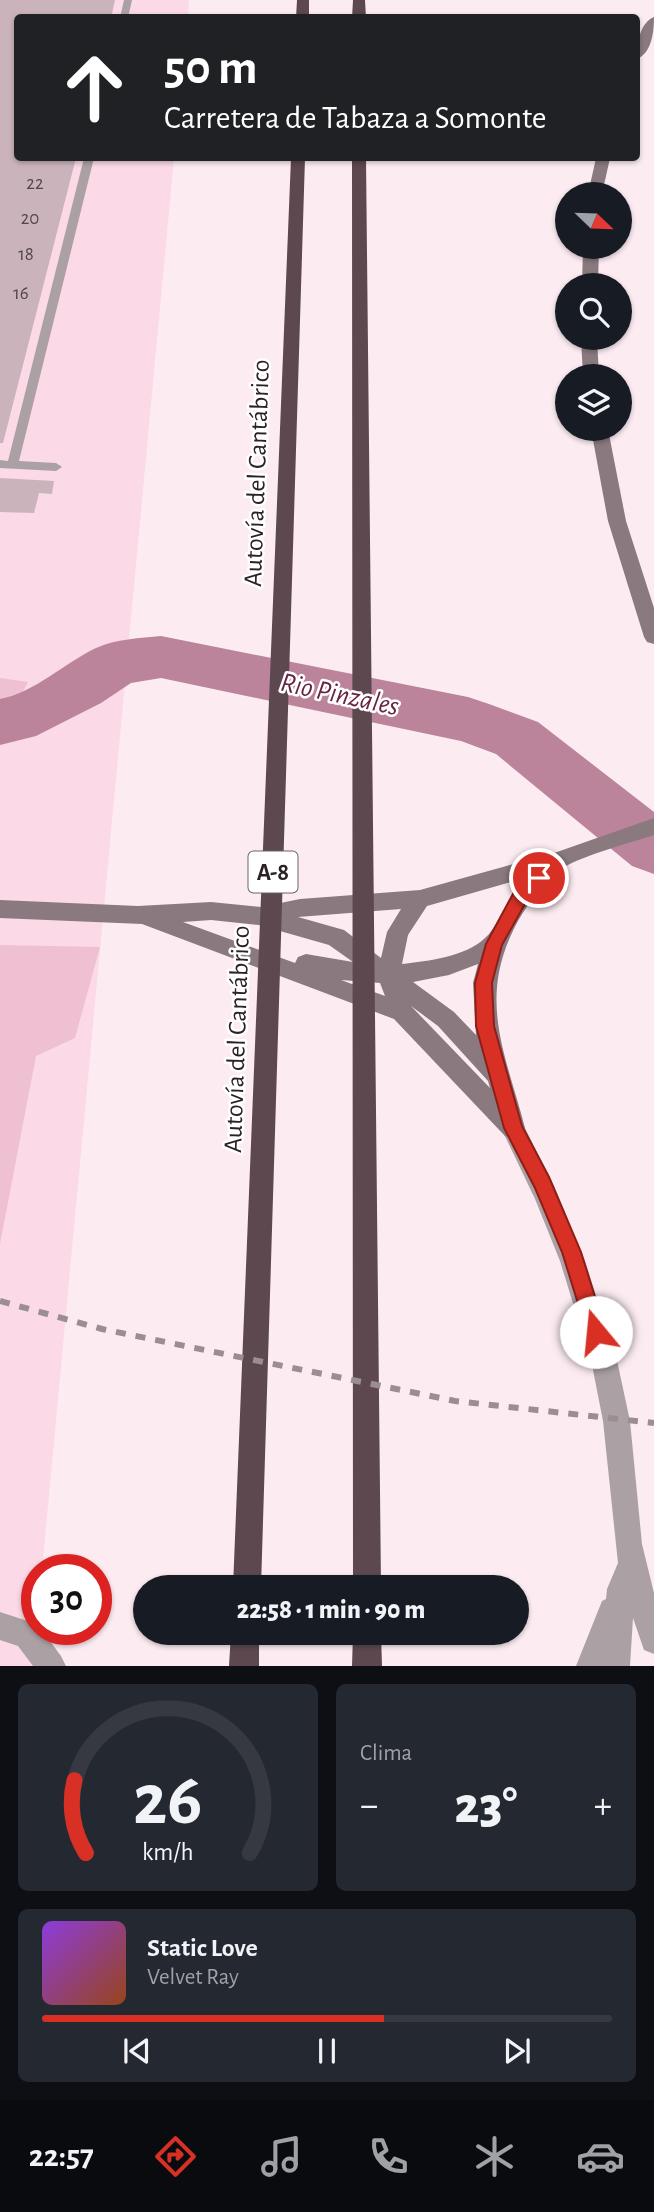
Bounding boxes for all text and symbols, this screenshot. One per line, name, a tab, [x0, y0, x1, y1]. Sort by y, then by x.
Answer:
icon: ahead	[49, 42, 140, 133]
text: 50 m	[164, 44, 258, 93]
text: Carretera de Tabaza a Somonte	[164, 102, 546, 134]
house number: 22	[26, 174, 44, 193]
north arrow	[555, 182, 632, 259]
map controls	[555, 182, 632, 441]
house number: 20	[21, 209, 39, 228]
house number: 18	[18, 245, 34, 264]
button: search	[555, 273, 632, 350]
house number: 16	[13, 284, 29, 303]
street label: Autovía del Cantábrico	[240, 359, 274, 587]
button: layers	[555, 364, 632, 441]
water label: Rio Pinzales	[278, 669, 401, 721]
pin	[509, 848, 569, 908]
road number: A-8	[248, 852, 298, 892]
icon: arrive	[520, 859, 558, 897]
street label: Autovía del Cantábrico	[220, 925, 254, 1153]
position arrow	[559, 1295, 633, 1369]
speed limit sign: 30	[21, 1554, 112, 1645]
text: 22:58 · 1 min · 90 m	[237, 1597, 425, 1623]
text: Clima	[360, 1742, 412, 1765]
text: 26	[133, 1766, 203, 1839]
text: 23°	[455, 1780, 517, 1832]
text: −	[360, 1787, 378, 1825]
text: +	[594, 1787, 612, 1825]
text: km/h	[142, 1840, 194, 1865]
text: Static Love	[147, 1935, 258, 1961]
text: Velvet Ray	[147, 1966, 239, 1989]
icon: previous	[118, 2032, 156, 2070]
icon: pause	[308, 2032, 346, 2070]
icon: next	[498, 2032, 536, 2070]
icon: directions	[151, 2132, 200, 2181]
icon: music	[257, 2132, 306, 2181]
icon: phone	[364, 2132, 413, 2181]
icon: climate	[470, 2132, 519, 2181]
icon: car	[576, 2132, 625, 2181]
text: 22:57	[29, 2140, 94, 2172]

